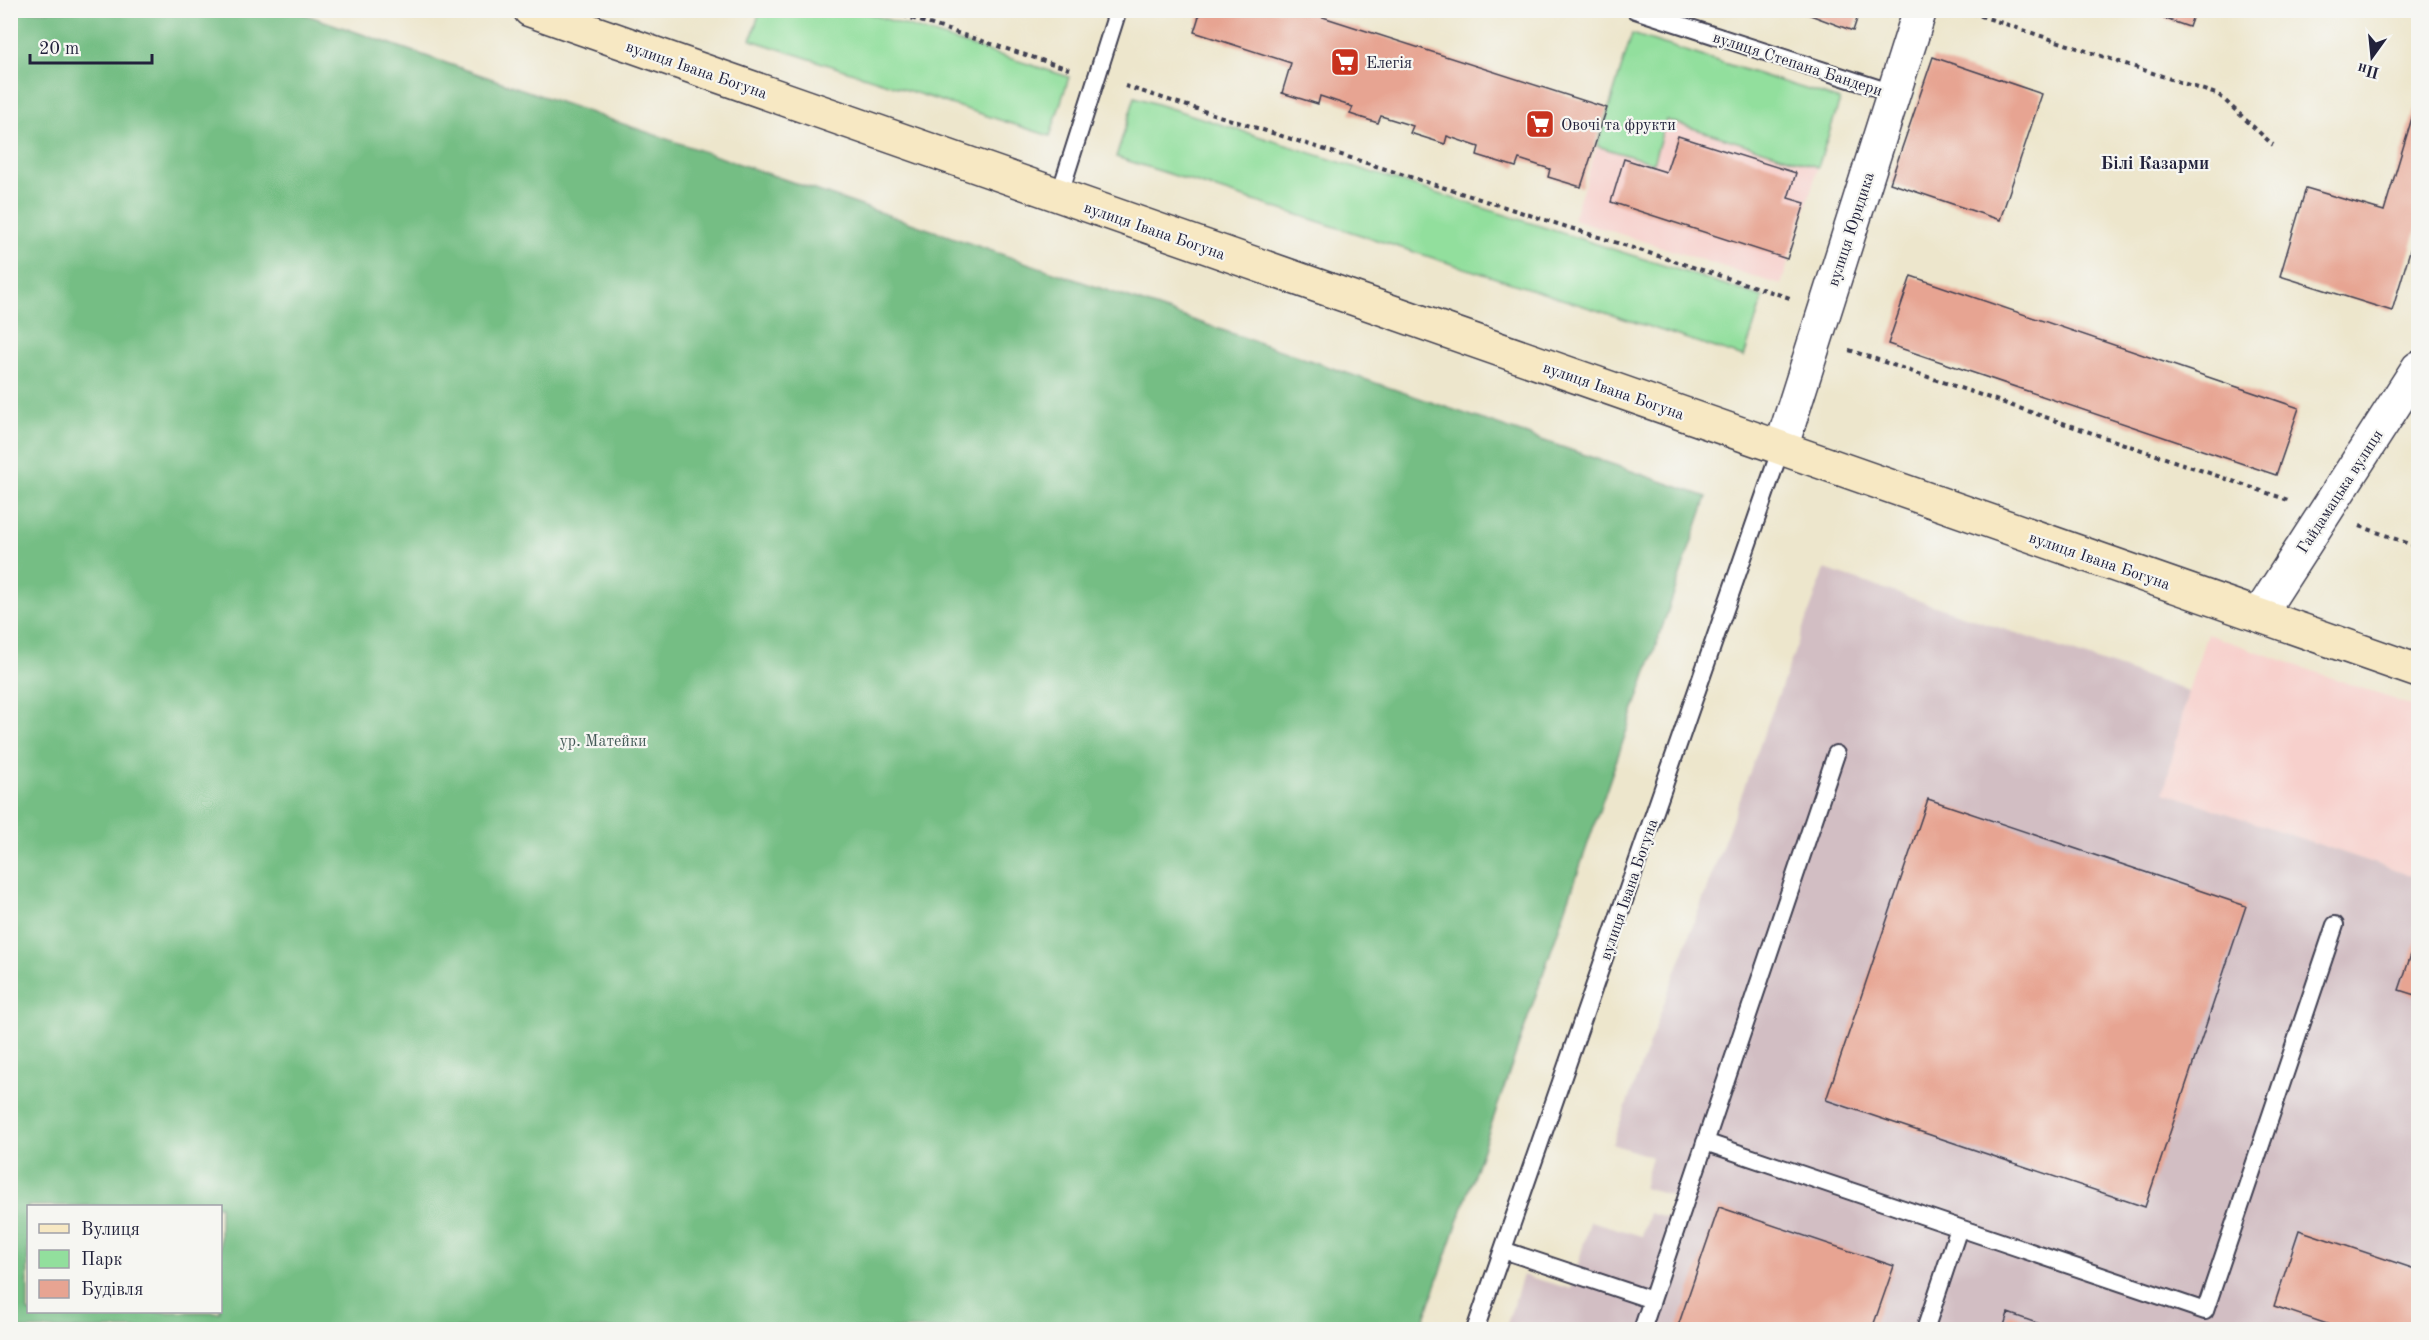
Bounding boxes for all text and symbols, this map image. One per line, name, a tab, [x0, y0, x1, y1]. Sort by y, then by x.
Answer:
scale bar	[30, 27, 152, 65]
north arrow	[2342, 27, 2402, 87]
street label: вулиця Степана Бандери	[1711, 30, 1884, 100]
street label: вулиця Івана Богуна	[624, 39, 769, 103]
text: 20 m	[39, 40, 79, 58]
supermarket icon: Елегія	[1329, 46, 1361, 78]
place label: Елегія	[1366, 56, 1412, 72]
text: Пн	[2356, 59, 2381, 80]
supermarket icon: Овочі та фрукти	[1524, 108, 1556, 140]
place label: Овочі та фрукти	[1561, 118, 1676, 134]
district label: Білі Казарми	[2101, 155, 2209, 173]
street label: вулиця Юридика	[1826, 171, 1878, 289]
street label: вулиця Івана Богуна	[1082, 200, 1227, 264]
street label: вулиця Івана Богуна	[1541, 360, 1686, 424]
street label: Гайдамацька вулиця	[2295, 427, 2387, 557]
street label: вулиця Івана Богуна	[2027, 530, 2172, 594]
park label: ур. Матейки	[559, 734, 647, 750]
street label: вулиця Івана Богуна	[1598, 817, 1662, 962]
legend	[27, 1205, 222, 1313]
text: Вулиця	[81, 1221, 140, 1239]
text: Парк	[81, 1251, 122, 1269]
text: Будівля	[81, 1281, 143, 1299]

